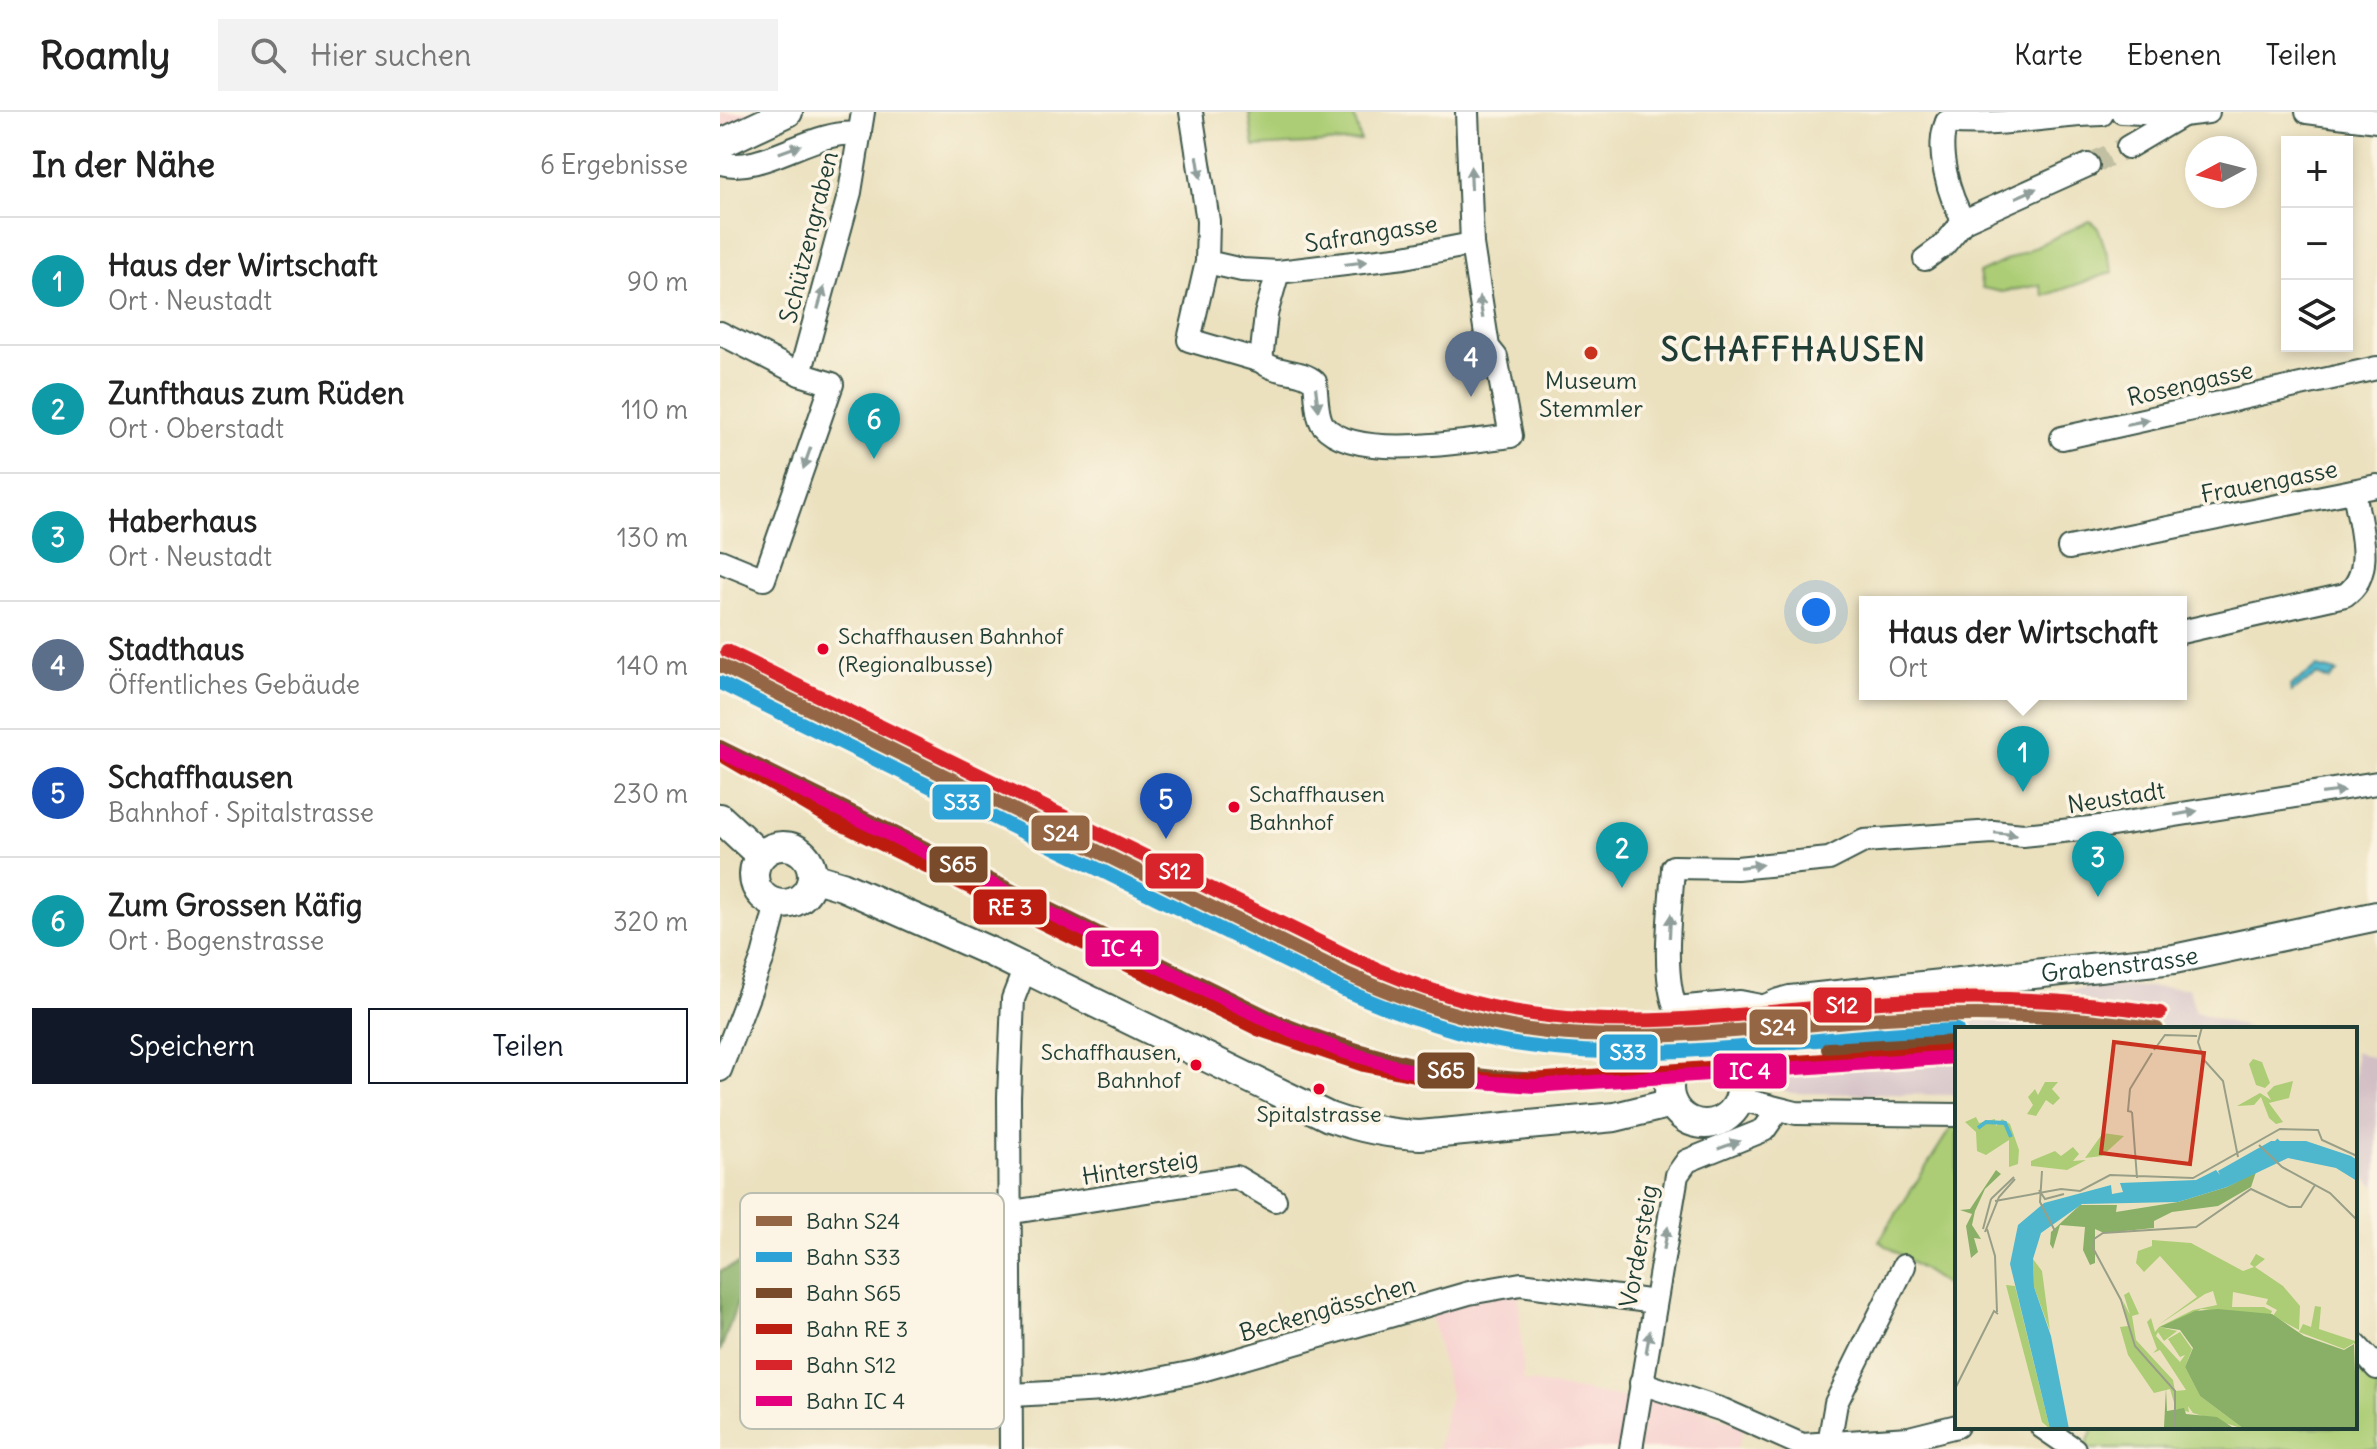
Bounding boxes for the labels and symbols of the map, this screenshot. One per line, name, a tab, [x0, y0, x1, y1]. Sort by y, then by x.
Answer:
north arrow	[2185, 136, 2257, 208]
one-way arrow	[778, 142, 802, 154]
street label: Schützengraben	[772, 148, 844, 326]
one-way arrow	[1193, 154, 1206, 179]
one-way arrow	[1464, 165, 1477, 190]
one-way arrow	[2014, 186, 2037, 200]
street label: Safrangasse	[1303, 208, 1439, 258]
one-way arrow	[1343, 256, 1368, 269]
one-way arrow	[815, 286, 827, 311]
one-way arrow	[1475, 294, 1487, 319]
district label: SCHAFFHAUSEN	[1661, 329, 1927, 370]
pin: 4	[1445, 331, 1497, 397]
marker: Museum Stemmler	[1582, 344, 1600, 362]
street label: Rosengasse	[2124, 354, 2256, 412]
place label: Museum Stemmler	[1539, 365, 1643, 423]
one-way arrow	[1311, 387, 1324, 412]
pin: 6	[848, 393, 900, 459]
one-way arrow	[2126, 415, 2151, 428]
one-way arrow	[800, 447, 813, 471]
street label: Frauengasse	[2198, 453, 2340, 509]
your location	[1796, 592, 1836, 632]
place label: Schaffhausen Bahnhof (Regionalbusse)	[838, 622, 1064, 678]
marker: Schaffhausen Bahnhof (Regionalbusse)	[815, 641, 831, 657]
pin: 1	[1997, 726, 2049, 792]
pin: 5	[1140, 773, 1192, 839]
street label: Neustadt	[2065, 775, 2167, 819]
place label: Schaffhausen Bahnhof	[1249, 780, 1385, 836]
line badge: S33	[931, 783, 992, 821]
one-way arrow	[2321, 785, 2346, 798]
text: S33	[943, 788, 981, 816]
marker: Schaffhausen Bahnhof	[1226, 799, 1242, 815]
one-way arrow	[2174, 806, 2199, 818]
line badge: S24	[1030, 814, 1091, 852]
text: S24	[1043, 819, 1080, 847]
pin: 2	[1596, 822, 1648, 888]
one-way arrow	[1993, 827, 2018, 840]
pin: 3	[2072, 831, 2124, 897]
line badge: S65	[928, 845, 989, 884]
text: S65	[939, 850, 977, 878]
line badge: S12	[1144, 852, 1205, 890]
text: S12	[1159, 857, 1191, 885]
one-way arrow	[1738, 860, 1763, 873]
line badge: RE 3	[972, 888, 1048, 926]
text: RE 3	[988, 893, 1032, 921]
one-way arrow	[1663, 913, 1676, 938]
line badge: IC 4	[1084, 929, 1160, 968]
text: IC 4	[1101, 934, 1143, 962]
street label: Grabenstrasse	[2040, 939, 2201, 988]
line badge: S12	[1812, 986, 1873, 1024]
text: S12	[1826, 991, 1858, 1019]
line badge: S24	[1748, 1008, 1809, 1046]
text: S24	[1760, 1013, 1797, 1041]
inset map	[1955, 1027, 2357, 1429]
line badge: S33	[1598, 1033, 1659, 1071]
place label: Schaffhausen, Bahnhof	[1041, 1038, 1182, 1094]
text: S33	[1609, 1038, 1647, 1066]
line badge: S65	[1416, 1051, 1476, 1090]
line badge: IC 4	[1712, 1052, 1788, 1090]
text: S65	[1427, 1056, 1465, 1084]
marker: Schaffhausen, Bahnhof	[1188, 1057, 1204, 1073]
text: IC 4	[1729, 1057, 1771, 1085]
marker: Spitalstrasse	[1311, 1081, 1327, 1097]
place label: Spitalstrasse	[1256, 1100, 1382, 1128]
one-way arrow	[1717, 1138, 1741, 1150]
street label: Hintersteig	[1080, 1143, 1200, 1191]
street label: Vordersteig	[1612, 1182, 1664, 1310]
legend	[740, 1193, 1004, 1429]
text: Bahn S24	[806, 1207, 900, 1235]
one-way arrow	[1660, 1226, 1672, 1251]
text: Bahn S33	[806, 1243, 901, 1271]
street label: Beckengässchen	[1236, 1269, 1419, 1347]
text: Bahn S65	[806, 1279, 901, 1307]
text: Bahn RE 3	[806, 1315, 908, 1343]
one-way arrow	[1642, 1330, 1655, 1355]
text: Bahn S12	[806, 1351, 896, 1379]
text: Bahn IC 4	[806, 1387, 905, 1415]

